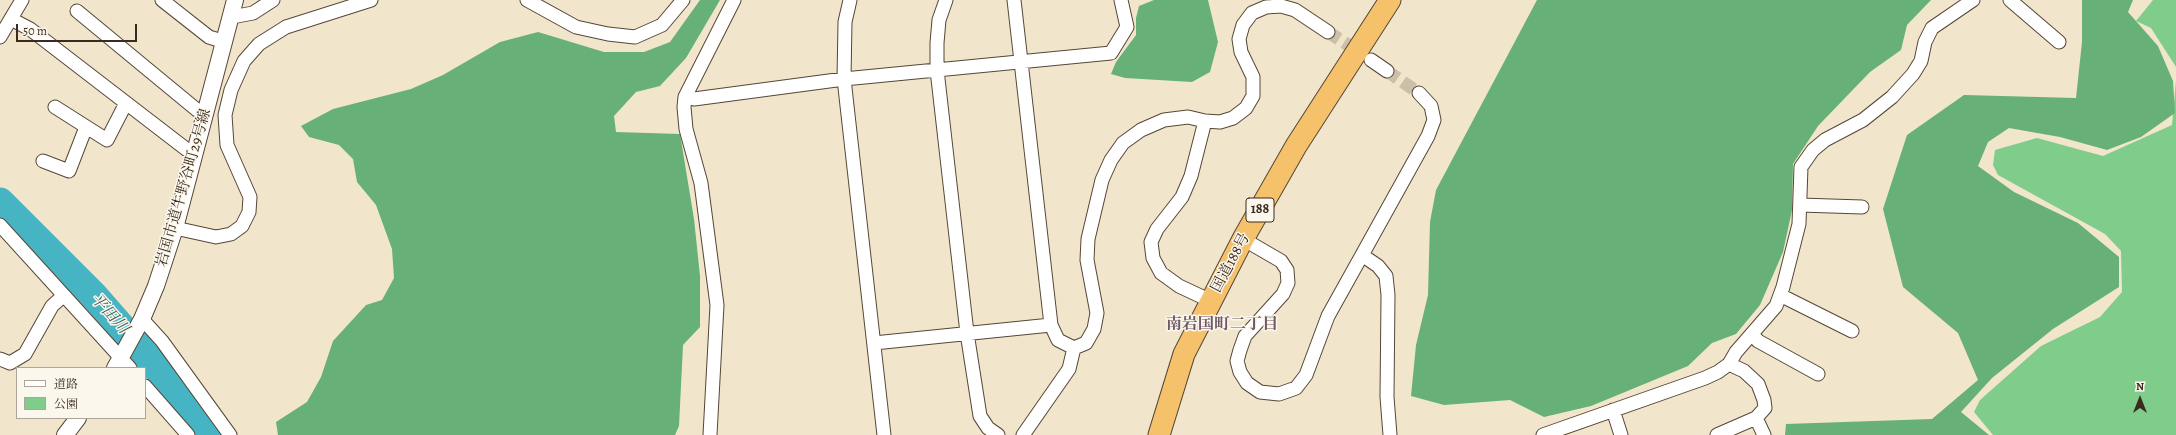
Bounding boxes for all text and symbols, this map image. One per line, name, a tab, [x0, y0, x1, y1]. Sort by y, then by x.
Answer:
scale bar	[18, 16, 139, 42]
text: 50 m	[23, 23, 47, 39]
street label: 岩国市道牛野谷町29号線	[153, 107, 215, 269]
road number: 188	[1246, 198, 1274, 222]
street label: 国道188号	[1208, 230, 1254, 296]
water label: 平田川	[86, 290, 132, 338]
district label: 南岩国町二丁目	[1166, 315, 1278, 335]
legend	[16, 367, 146, 419]
text: 道路	[54, 376, 78, 392]
north arrow	[2120, 379, 2160, 419]
text: N	[2136, 379, 2144, 394]
text: 公園	[54, 396, 78, 412]

